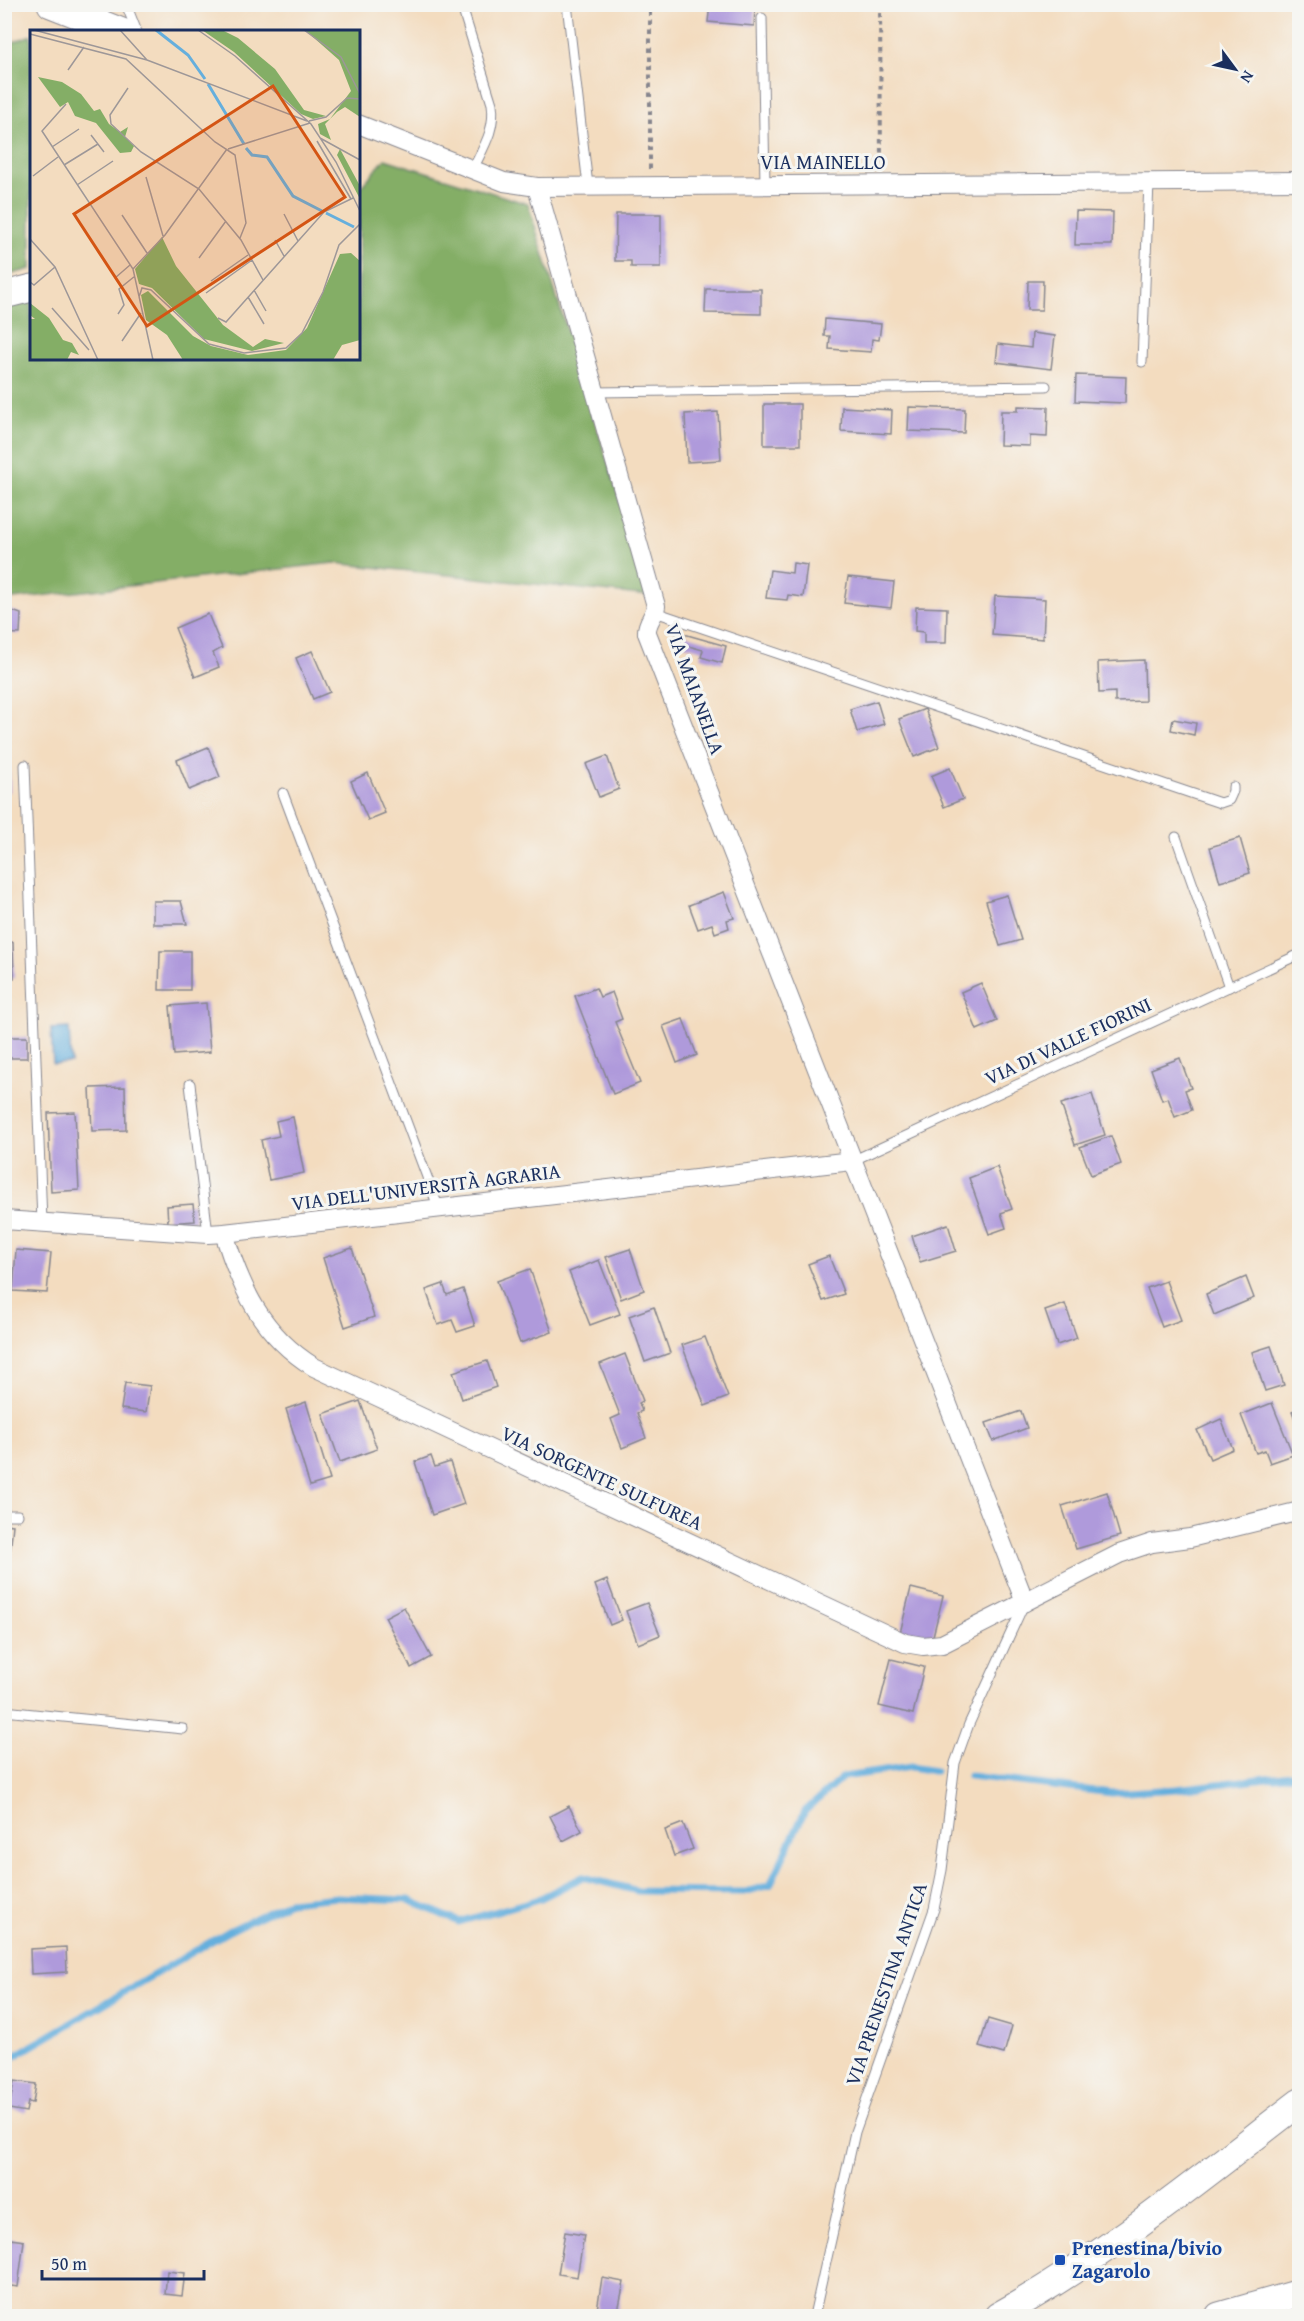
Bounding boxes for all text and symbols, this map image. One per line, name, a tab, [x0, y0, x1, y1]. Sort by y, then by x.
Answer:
inset map	[30, 30, 360, 360]
north arrow	[1205, 39, 1265, 99]
text: N	[1234, 66, 1261, 88]
street label: VIA MAINELLO	[760, 147, 886, 176]
street label: VIA MAIANELLA	[658, 619, 733, 758]
street label: VIA DI VALLE FIORINI	[980, 989, 1156, 1092]
street label: VIA DELL'UNIVERSITÀ AGRARIA	[290, 1156, 562, 1217]
street label: VIA SORGENTE SULFUREA	[497, 1418, 708, 1537]
street label: VIA PRENESTINA ANTICA	[837, 1878, 934, 2089]
place label: Prenestina/bivio Zagarolo	[1072, 2233, 1223, 2285]
scale bar	[42, 2243, 204, 2281]
text: 50 m	[51, 2250, 87, 2277]
marker: Prenestina/bivio Zagarolo	[1053, 2253, 1067, 2267]

